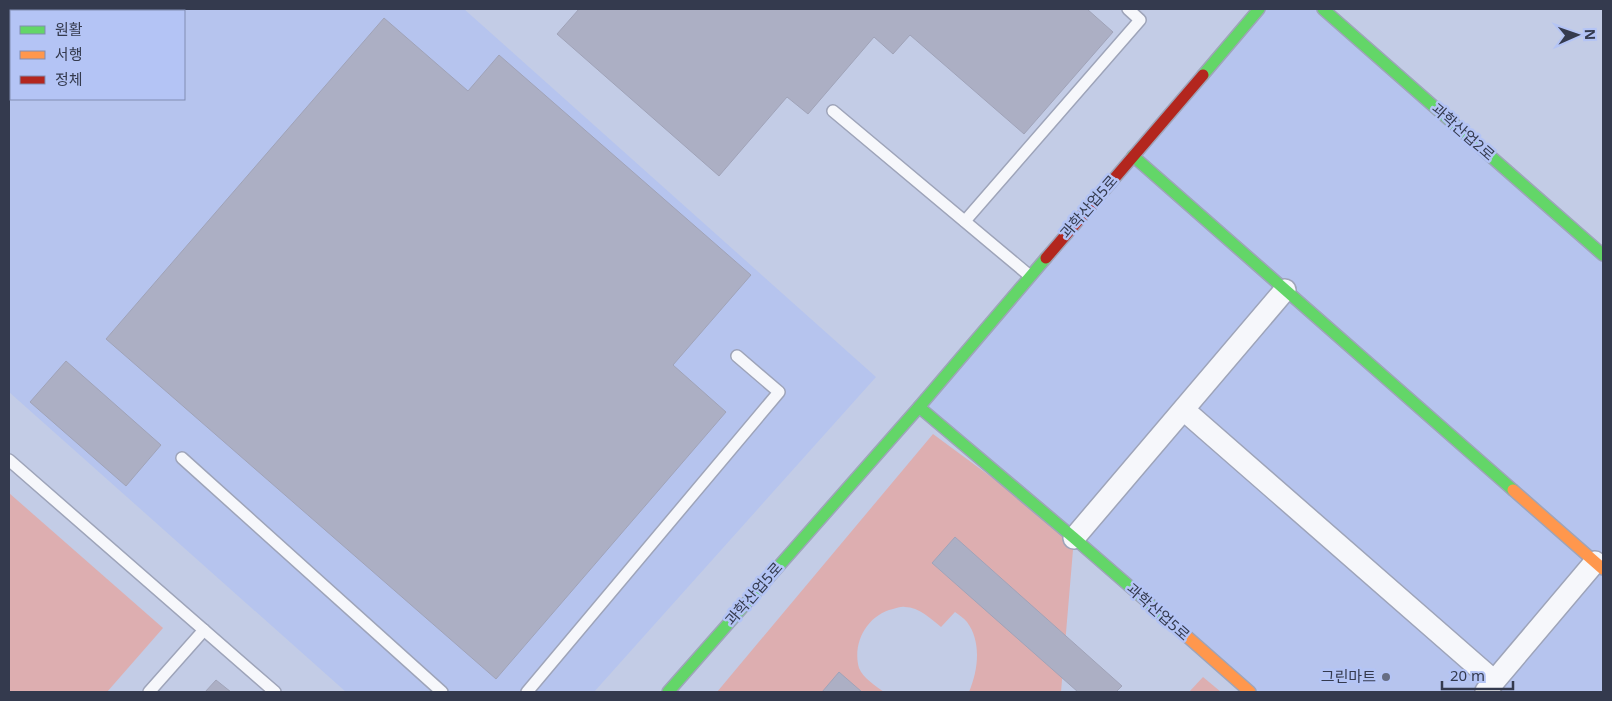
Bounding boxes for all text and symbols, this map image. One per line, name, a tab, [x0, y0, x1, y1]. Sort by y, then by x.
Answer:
legend	[10, 10, 185, 100]
north arrow	[1552, 10, 1602, 60]
text: 원활	[55, 19, 83, 39]
text: N	[1581, 29, 1600, 41]
text: 서행	[55, 44, 83, 64]
text: 정체	[55, 69, 83, 89]
street label: 과학산업2로	[1428, 98, 1499, 164]
street label: 과학산업5로	[1055, 171, 1121, 242]
street label: 과학산업5로	[720, 558, 786, 629]
street label: 과학산업5로	[1123, 578, 1194, 644]
scale bar	[1442, 658, 1513, 690]
text: 20 m	[1450, 665, 1485, 685]
place label: 그린마트	[1321, 666, 1376, 686]
marker: 그린마트	[1380, 671, 1392, 683]

